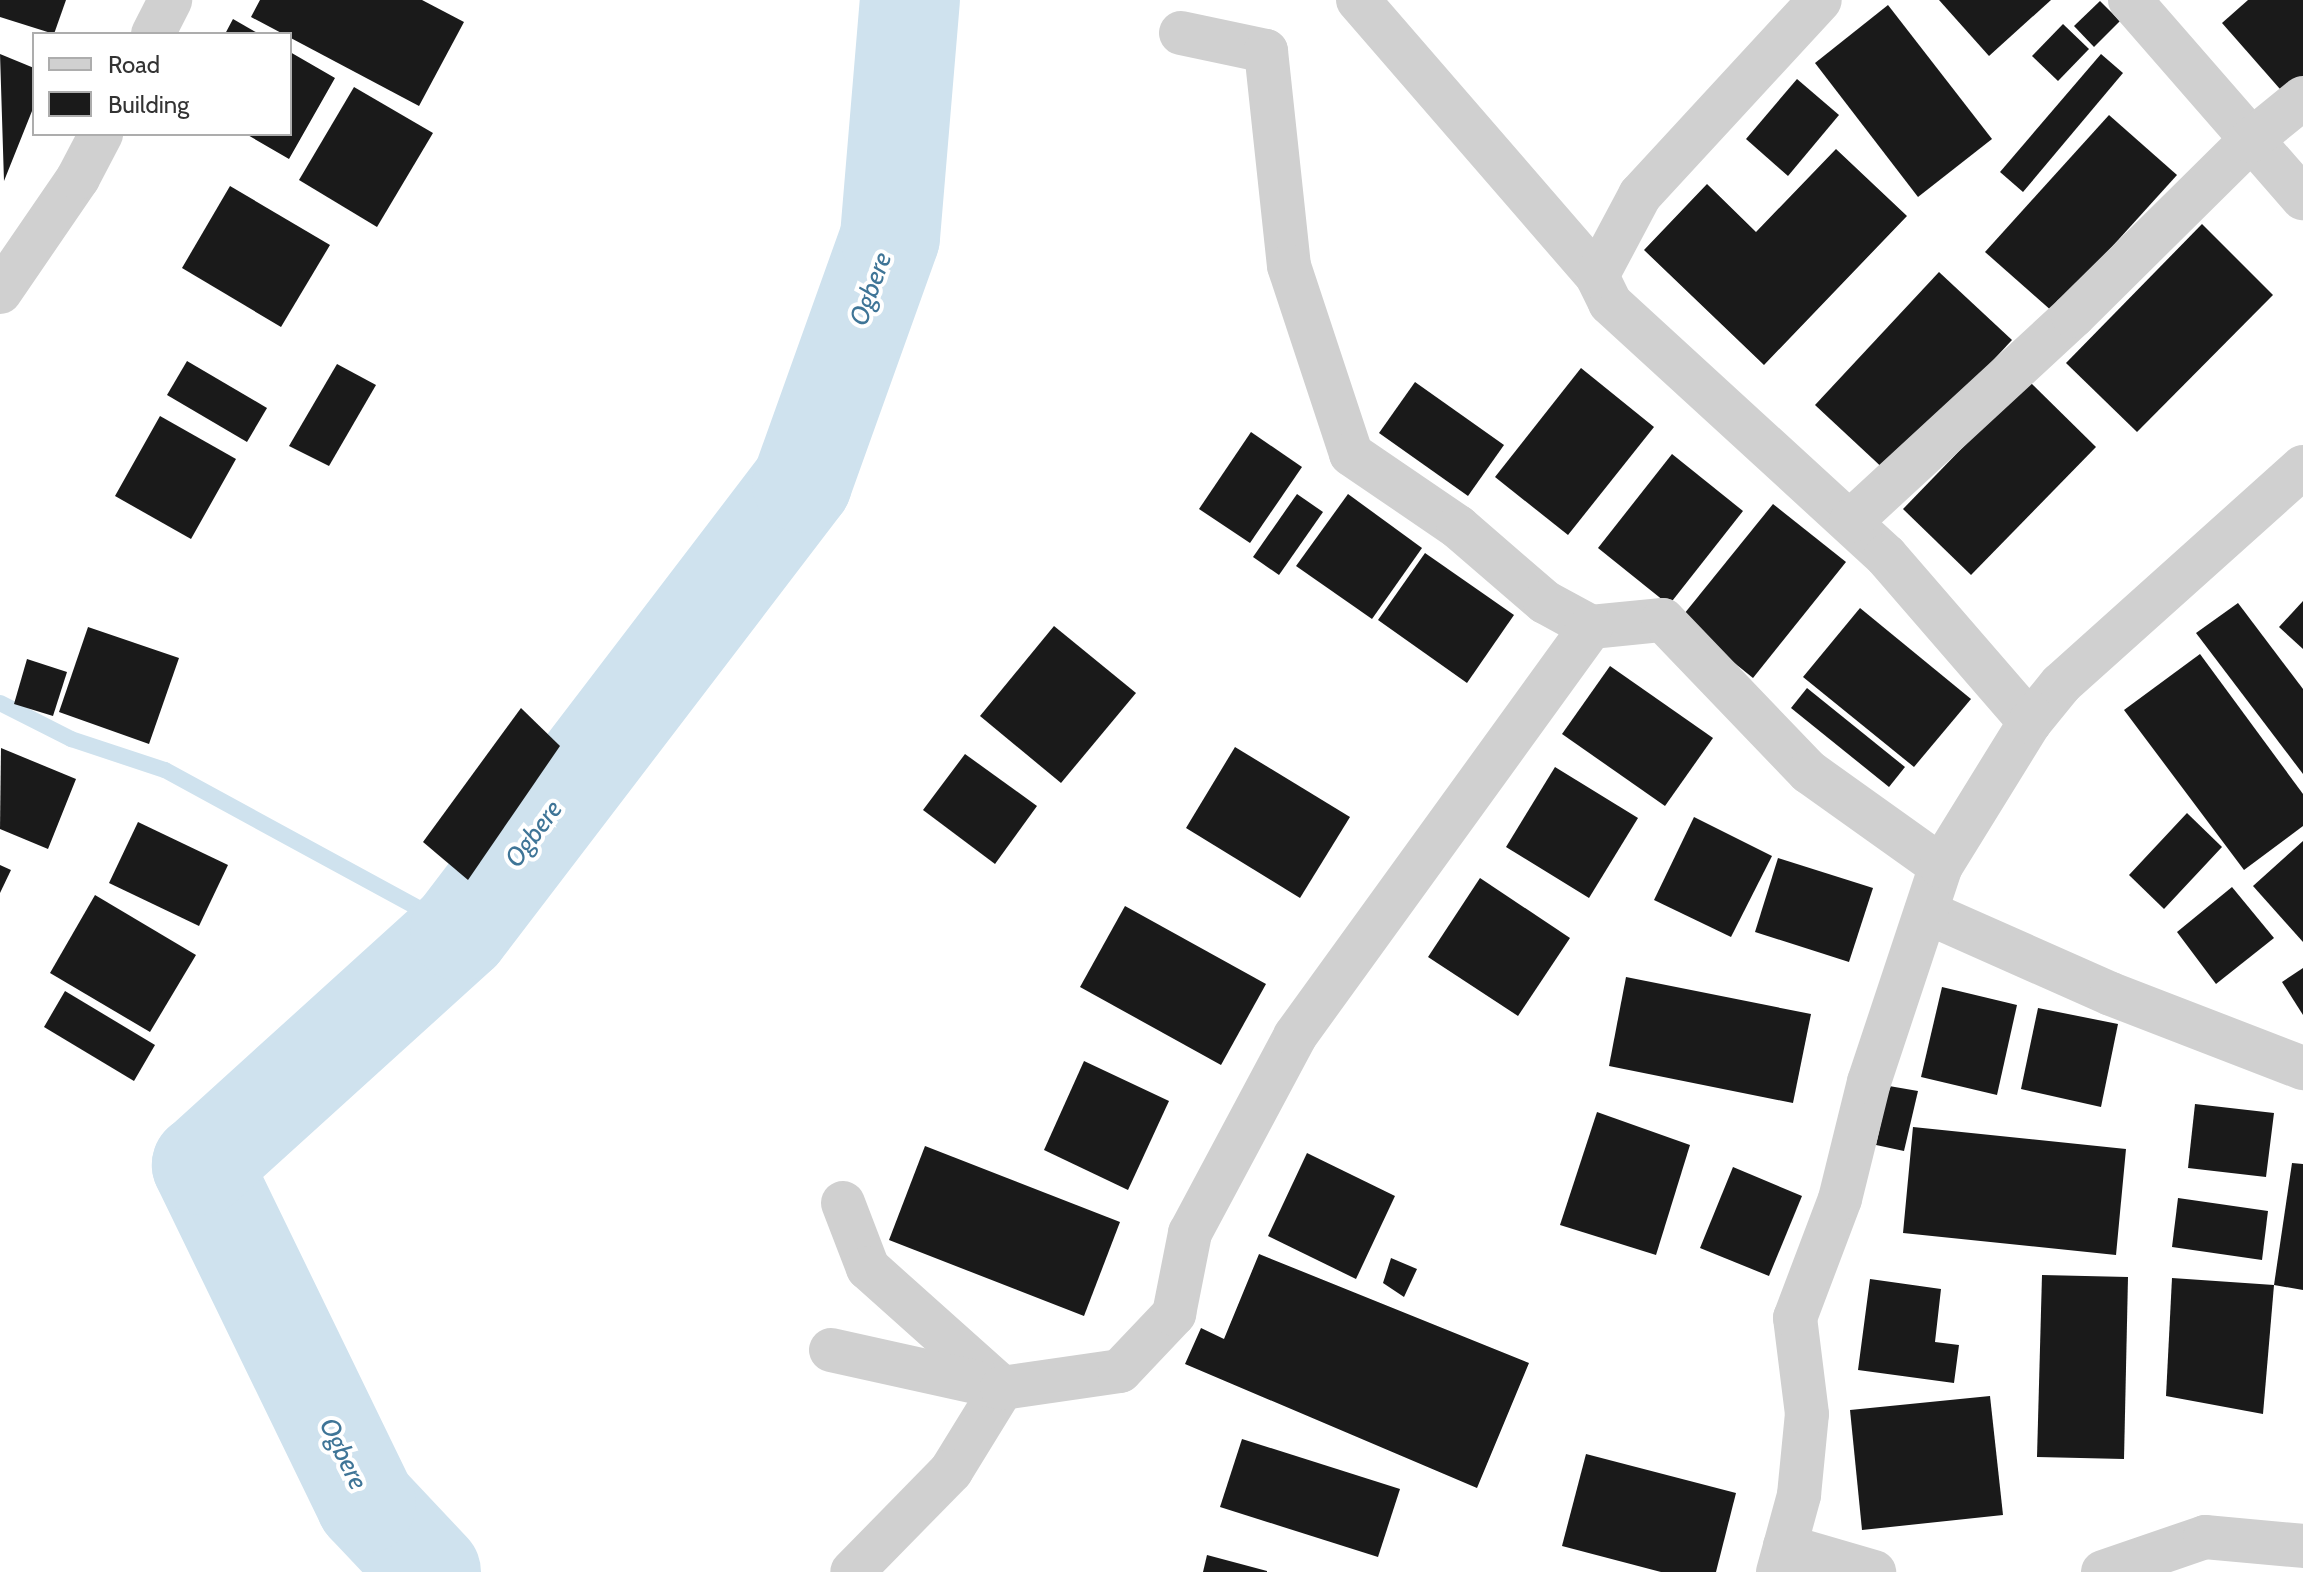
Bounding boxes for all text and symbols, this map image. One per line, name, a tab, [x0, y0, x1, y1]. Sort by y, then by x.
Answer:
legend	[32, 32, 292, 136]
text: Road	[108, 50, 160, 79]
text: Building	[108, 90, 189, 119]
water label: Ogbere	[843, 248, 899, 330]
water label: Ogbere	[499, 794, 569, 874]
water label: Ogbere	[312, 1413, 374, 1495]

